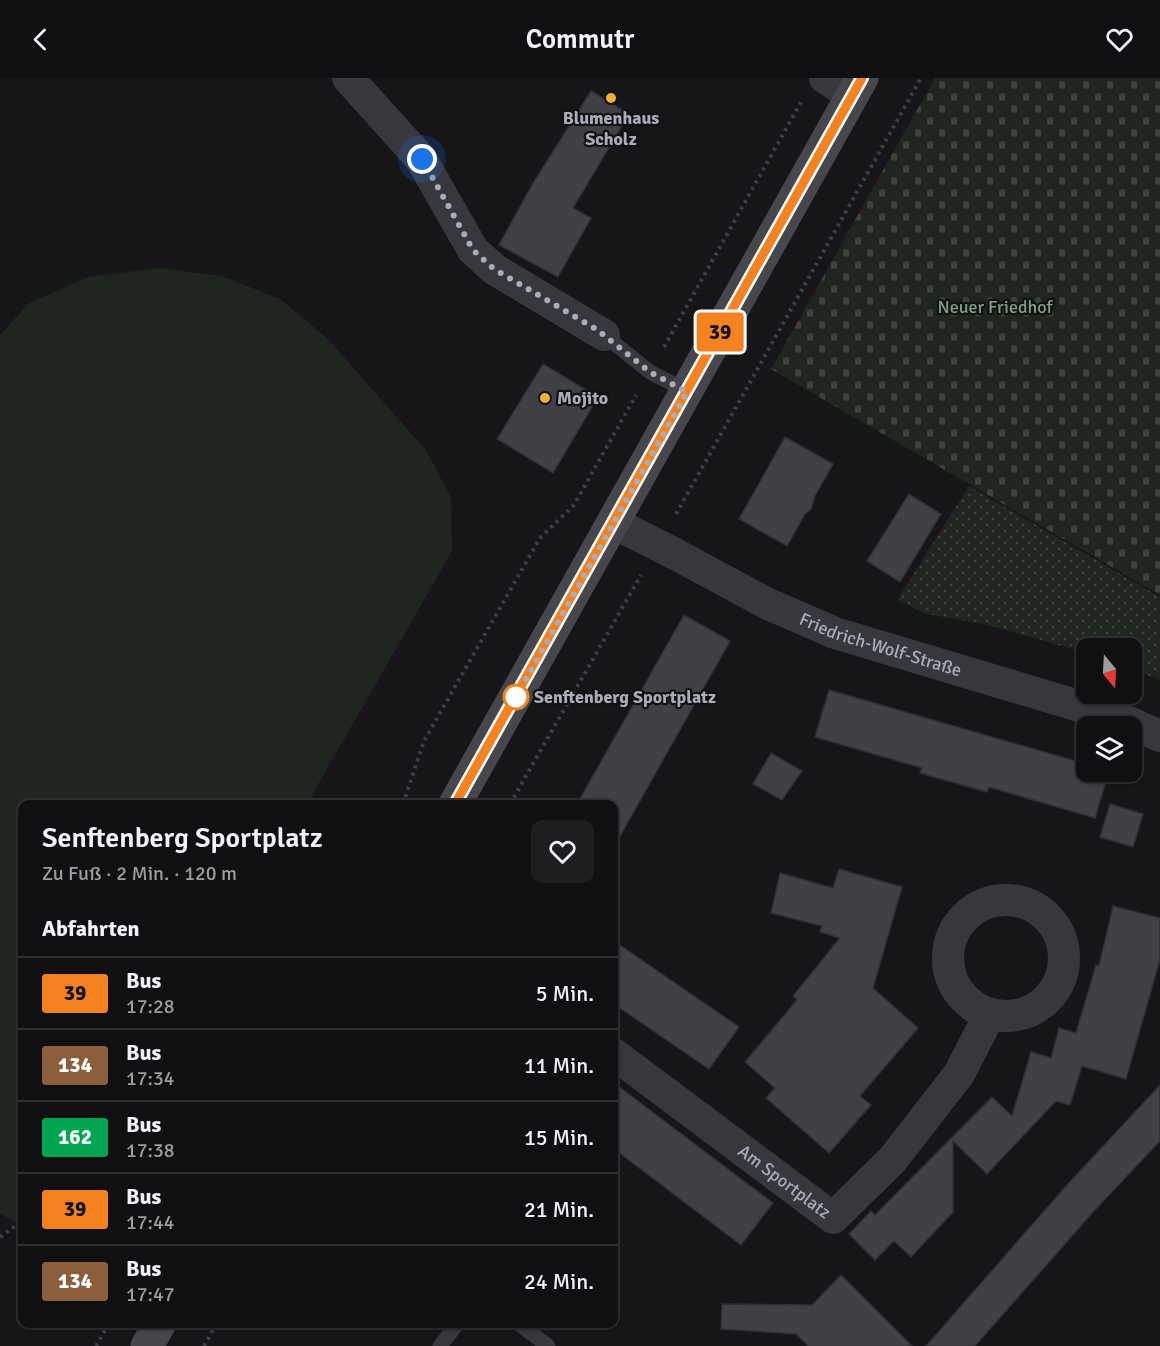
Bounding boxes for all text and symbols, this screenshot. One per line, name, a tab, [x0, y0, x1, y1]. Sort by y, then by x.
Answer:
icon: back	[24, 23, 57, 56]
text: Commutr	[526, 23, 634, 56]
icon: heart	[1103, 23, 1136, 56]
marker: Blumenhaus Scholz	[604, 91, 618, 105]
place label: Blumenhaus Scholz	[563, 107, 659, 150]
your location	[407, 144, 437, 174]
park label: Neuer Friedhof	[937, 296, 1053, 318]
line badge: 39	[693, 312, 747, 352]
text: 39	[709, 319, 731, 345]
place label: Mojito	[557, 387, 608, 409]
marker: Mojito	[538, 391, 552, 405]
street label: Friedrich-Wolf-Straße	[796, 608, 964, 681]
north arrow	[1076, 638, 1142, 704]
map controls	[1076, 638, 1142, 782]
marker: Senftenberg Sportplatz	[503, 684, 529, 710]
place label: Senftenberg Sportplatz	[534, 686, 716, 708]
button: layers	[1076, 716, 1142, 782]
button: heart	[531, 820, 594, 883]
text: Senftenberg Sportplatz	[42, 821, 322, 855]
text: Zu Fuß · 2 Min. · 120 m	[42, 861, 237, 886]
text: Abfahrten	[42, 915, 140, 942]
text: Bus	[126, 967, 161, 994]
text: 39	[64, 980, 86, 1006]
text: 5 Min.	[536, 980, 594, 1007]
text: 17:28	[126, 994, 175, 1019]
text: Bus	[126, 1039, 161, 1066]
text: 134	[58, 1052, 92, 1078]
text: 11 Min.	[524, 1052, 594, 1079]
text: 17:34	[126, 1066, 175, 1091]
text: Bus	[126, 1111, 161, 1138]
text: 162	[58, 1124, 92, 1150]
text: 15 Min.	[524, 1124, 594, 1151]
text: 17:38	[126, 1138, 175, 1163]
street label: Am Sportplatz	[734, 1140, 835, 1223]
text: Bus	[126, 1183, 161, 1210]
text: 39	[64, 1196, 86, 1222]
text: 21 Min.	[524, 1196, 594, 1223]
text: 17:44	[126, 1210, 175, 1235]
text: Bus	[126, 1255, 161, 1282]
text: 134	[58, 1268, 92, 1294]
text: 24 Min.	[524, 1268, 594, 1295]
text: 17:47	[126, 1282, 175, 1307]

